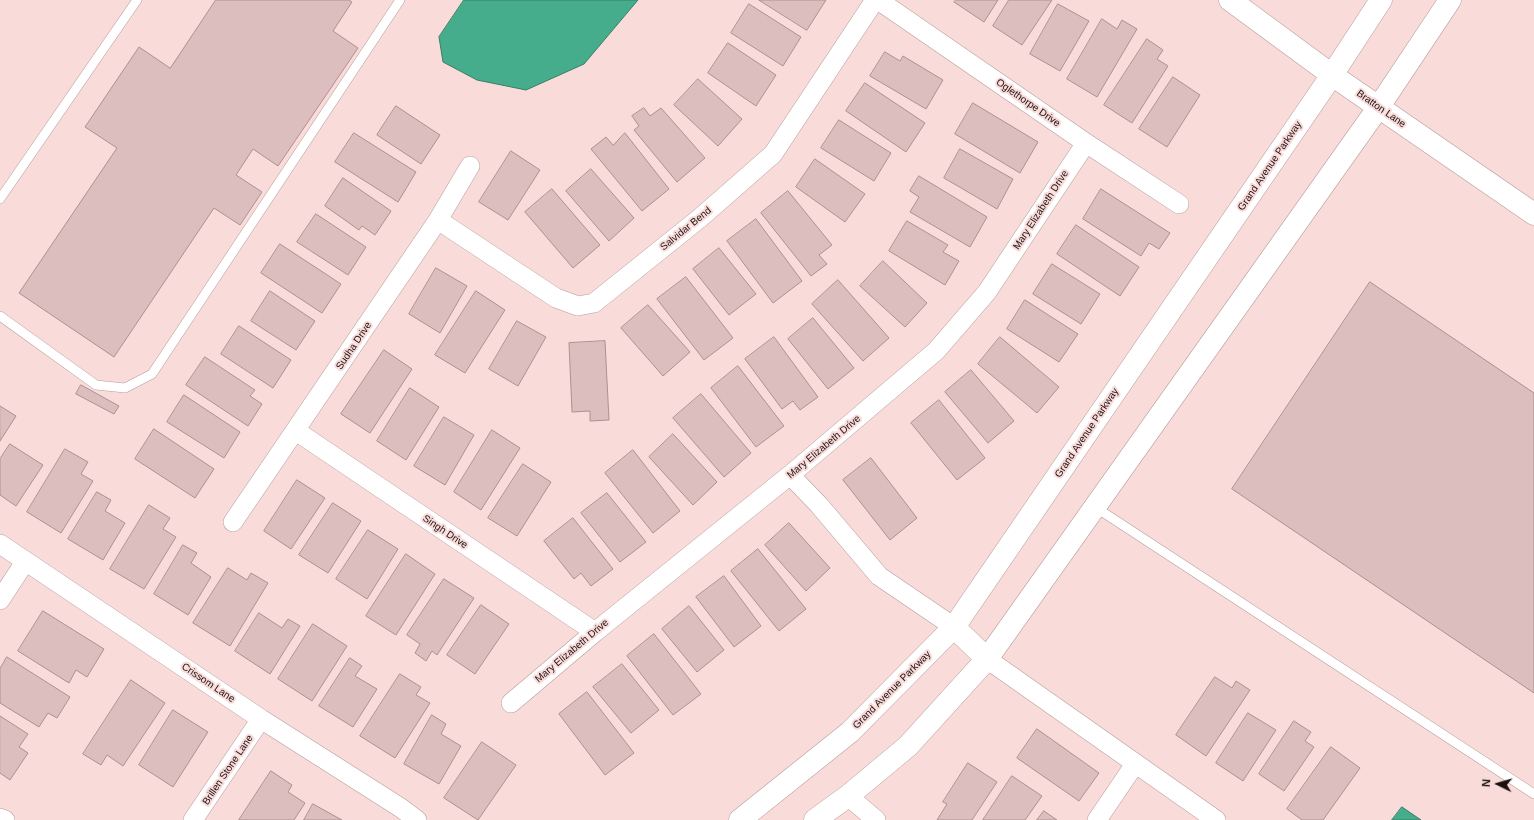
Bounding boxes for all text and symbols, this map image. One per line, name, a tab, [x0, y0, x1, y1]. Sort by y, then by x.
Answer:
street label: Oglethorpe Drive	[994, 76, 1062, 130]
street label: Bratton Lane	[1354, 88, 1408, 130]
street label: Grand Avenue Parkway	[1236, 119, 1304, 213]
street label: Mary Elizabeth Drive	[1011, 168, 1071, 252]
street label: Salvidar Bend	[658, 205, 714, 253]
street label: Sudha Drive	[334, 320, 374, 372]
street label: Grand Avenue Parkway	[1053, 386, 1121, 480]
street label: Mary Elizabeth Drive	[785, 413, 863, 481]
street label: Singh Drive	[420, 513, 470, 551]
street label: Mary Elizabeth Drive	[533, 617, 611, 685]
street label: Grand Avenue Parkway	[850, 648, 934, 732]
street label: Crissom Lane	[179, 661, 237, 705]
street label: Brillen Stone Lane	[200, 733, 256, 807]
north arrow	[1478, 764, 1518, 804]
text: N	[1480, 778, 1492, 787]

